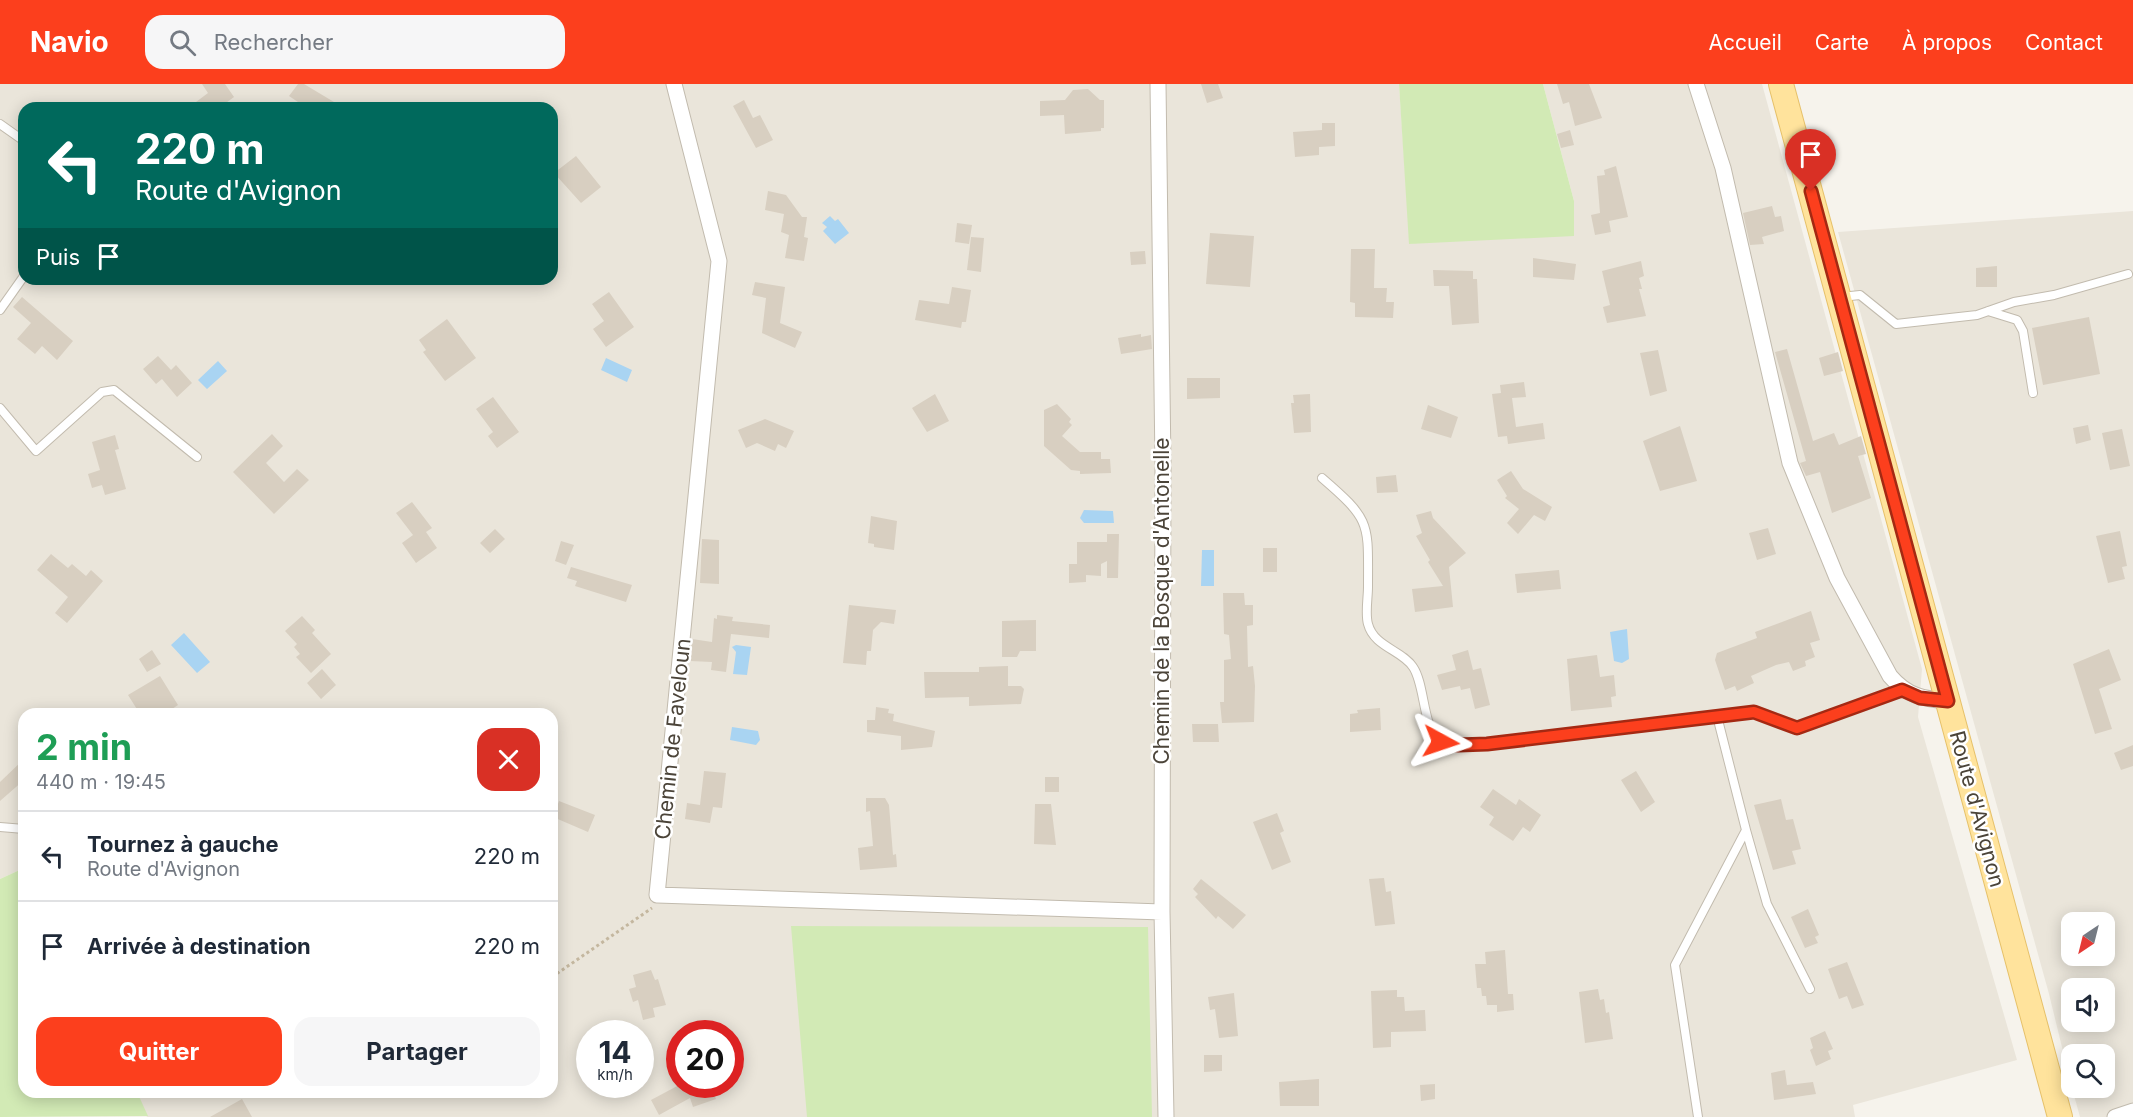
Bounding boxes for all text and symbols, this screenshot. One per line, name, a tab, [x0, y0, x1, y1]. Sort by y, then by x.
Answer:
search box	[145, 15, 565, 69]
text: Navio	[30, 25, 109, 59]
icon: search	[166, 26, 199, 59]
text: Rechercher	[214, 29, 333, 55]
text: Accueil	[1708, 30, 1782, 55]
text: Carte	[1815, 30, 1869, 55]
text: À propos	[1902, 30, 1992, 55]
text: Contact	[2025, 30, 2103, 55]
text: 220 m	[135, 123, 265, 174]
icon: left	[36, 126, 114, 204]
pin	[1785, 129, 1836, 191]
icon: arrive	[1794, 138, 1827, 171]
text: Route d'Avignon	[135, 174, 342, 207]
icon: arrive	[92, 240, 125, 273]
text: Puis	[36, 244, 80, 270]
street label: Chemin de la Bosque d'Antonelle	[1149, 437, 1174, 765]
street label: Chemin de Faveloun	[649, 637, 696, 841]
position arrow	[1409, 710, 1473, 774]
text: 2 min	[36, 725, 132, 769]
button: close	[477, 728, 540, 791]
street label: Route d'Avignon	[1945, 728, 2010, 890]
text: 440 m · 19:45	[36, 770, 166, 794]
text: Tournez à gauche	[87, 831, 279, 857]
icon: left	[36, 840, 69, 873]
text: 220 m	[474, 843, 540, 869]
text: Route d'Avignon	[87, 857, 240, 881]
north arrow	[2061, 912, 2115, 966]
map controls	[2061, 912, 2115, 1098]
icon: arrive	[36, 930, 69, 963]
text: Arrivée à destination	[87, 933, 311, 959]
text: 220 m	[474, 933, 540, 959]
button: sound	[2061, 978, 2115, 1032]
button: Quitter	[36, 1017, 282, 1086]
button: Partager	[294, 1017, 540, 1086]
speed limit sign: 20	[666, 1020, 744, 1098]
text: 14	[598, 1034, 632, 1070]
button: search	[2061, 1044, 2115, 1098]
text: km/h	[597, 1065, 633, 1084]

